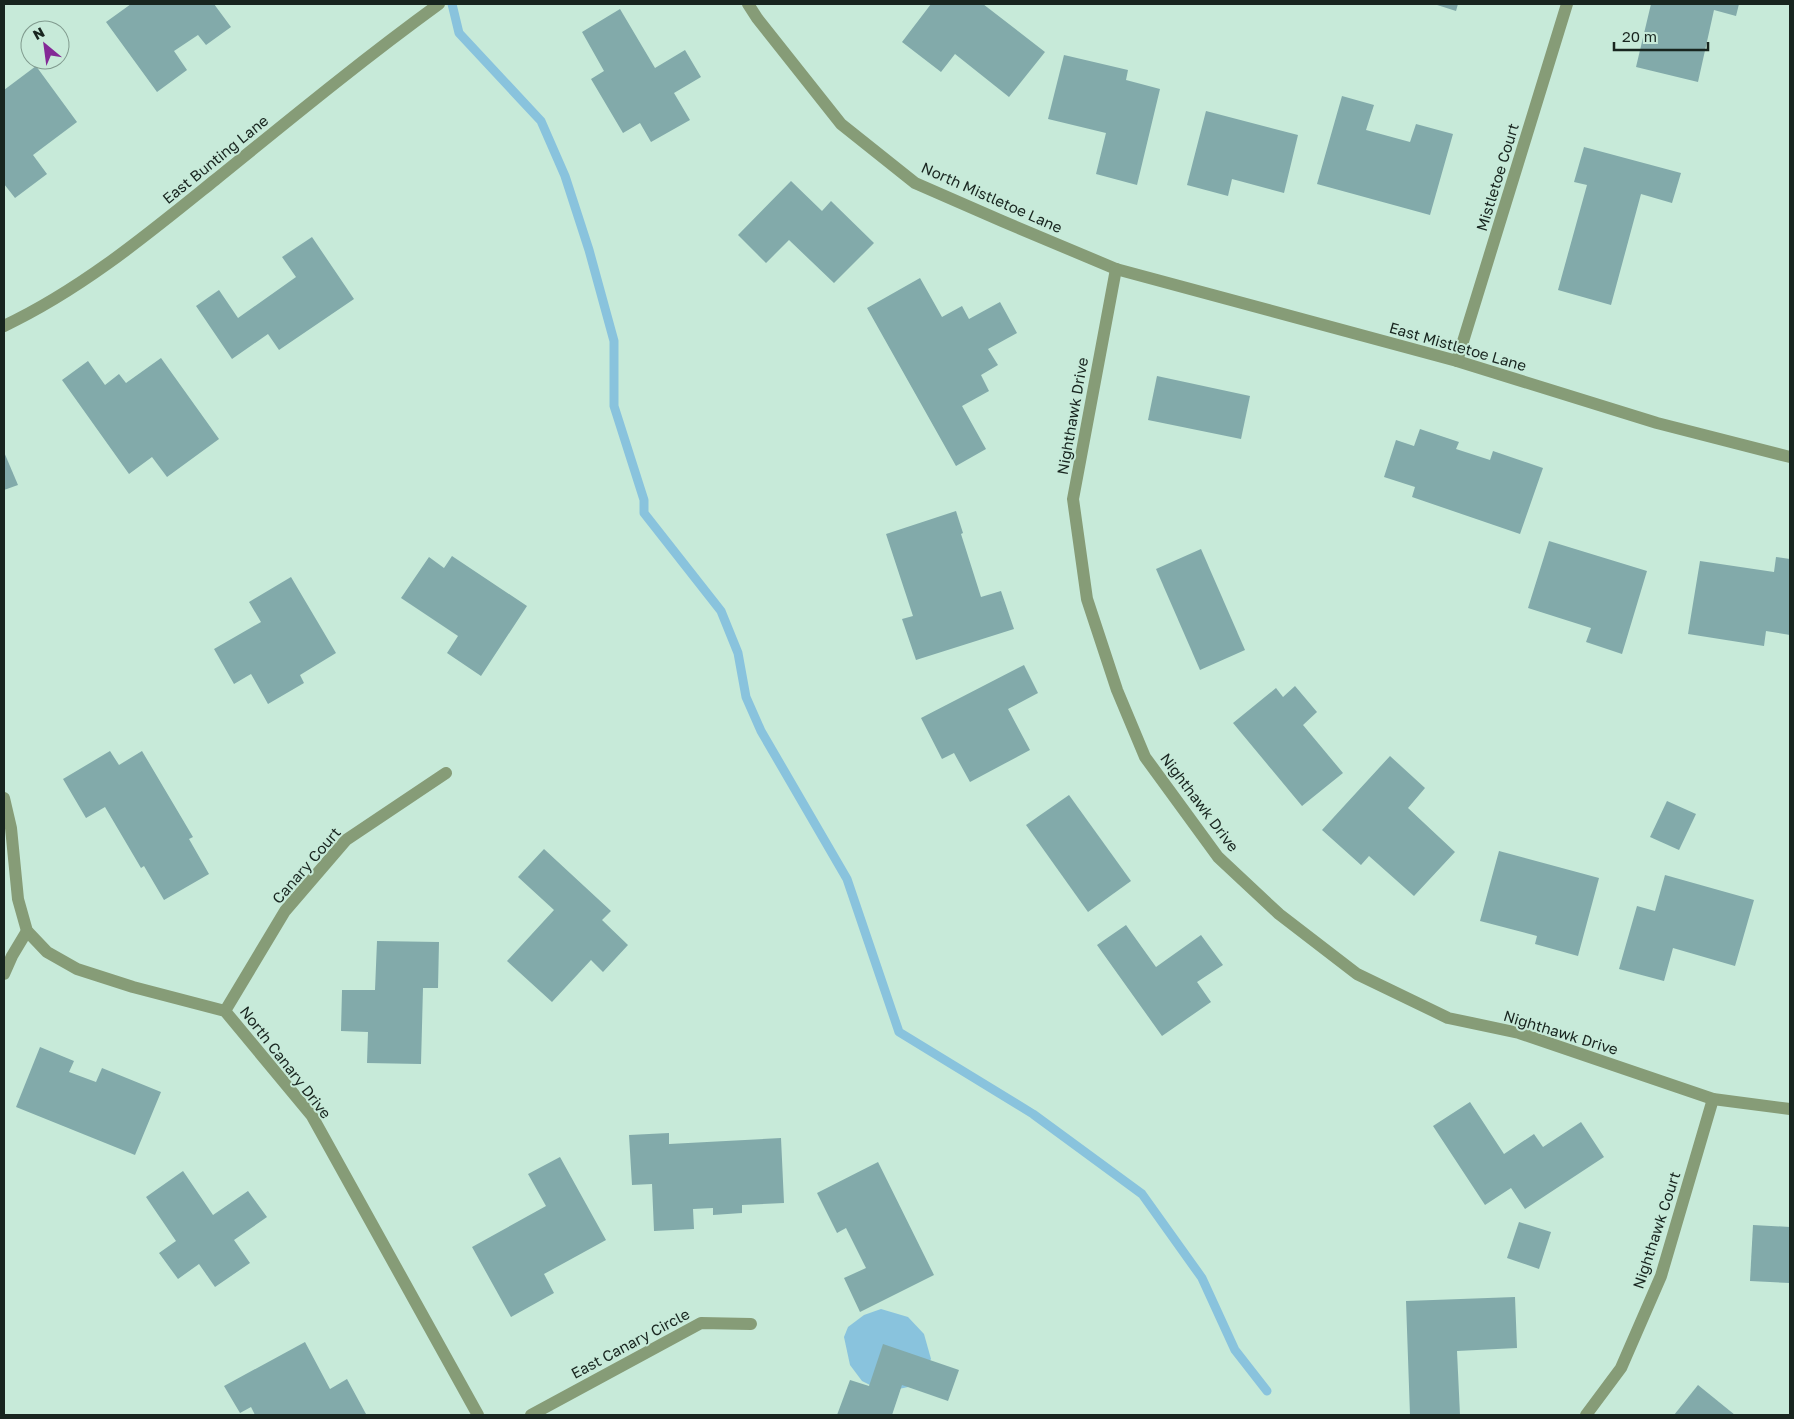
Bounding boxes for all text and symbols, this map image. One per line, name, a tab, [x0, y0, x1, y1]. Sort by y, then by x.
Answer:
north arrow	[20, 20, 70, 70]
scale bar	[1614, 20, 1708, 52]
text: N	[30, 23, 47, 43]
text: 20 m	[1622, 27, 1657, 45]
street label: East Bunting Lane	[159, 111, 272, 207]
street label: Mistletoe Court	[1472, 121, 1522, 233]
street label: North Mistletoe Lane	[919, 158, 1065, 236]
street label: East Mistletoe Lane	[1387, 318, 1529, 374]
street label: Nighthawk Drive	[1053, 356, 1091, 476]
street label: Nighthawk Drive	[1157, 749, 1243, 855]
street label: Canary Court	[268, 823, 344, 907]
street label: North Canary Drive	[237, 1002, 336, 1122]
street label: Nighthawk Drive	[1502, 1006, 1621, 1058]
street label: Nighthawk Court	[1629, 1169, 1683, 1291]
street label: East Canary Circle	[568, 1304, 693, 1382]

